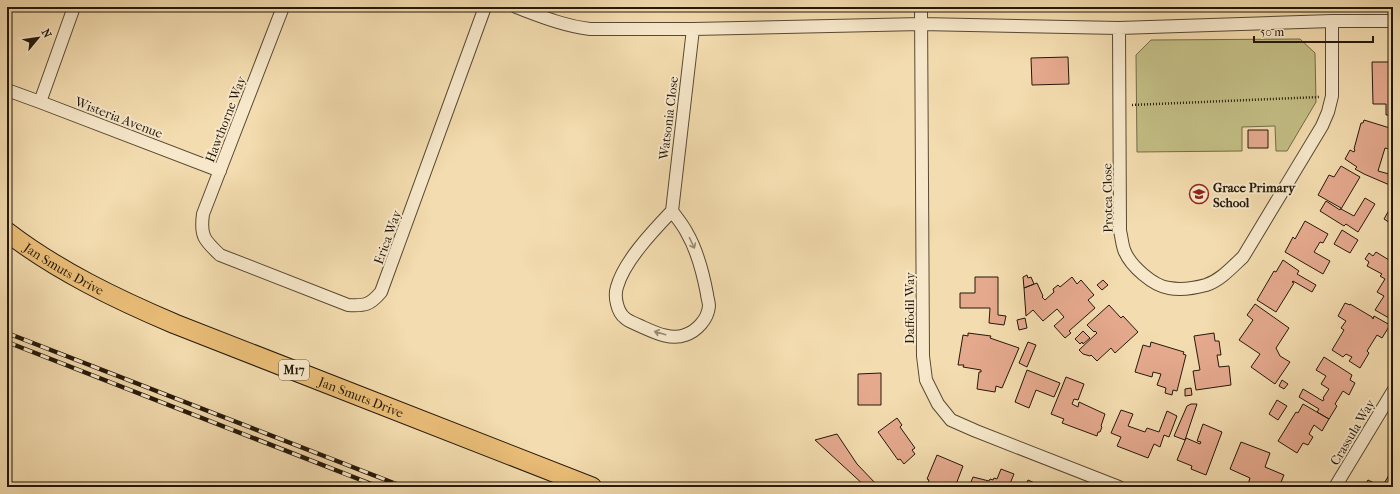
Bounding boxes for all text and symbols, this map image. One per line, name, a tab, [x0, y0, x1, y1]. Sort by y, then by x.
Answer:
north arrow	[18, 18, 58, 58]
scale bar	[1254, 18, 1373, 44]
text: 50 m	[1260, 25, 1284, 39]
text: N	[39, 27, 54, 41]
street label: Hawthorne Way	[202, 73, 249, 164]
street label: Watsonia Close	[656, 75, 681, 162]
street label: Wisteria Avenue	[72, 94, 165, 141]
street label: Protea Close	[1099, 162, 1116, 233]
place label: Grace Primary School	[1213, 180, 1296, 210]
school or university icon: Grace Primary School	[1188, 183, 1210, 205]
street label: Erica Way	[371, 207, 405, 266]
one-way arrow	[689, 237, 696, 249]
street label: Jan Smuts Drive	[20, 239, 107, 298]
street label: Daffodil Way	[902, 271, 917, 344]
one-way arrow	[654, 329, 667, 336]
road number: M17	[279, 360, 309, 380]
street label: Jan Smuts Drive	[316, 374, 406, 421]
street label: Crassula Way	[1327, 396, 1379, 468]

